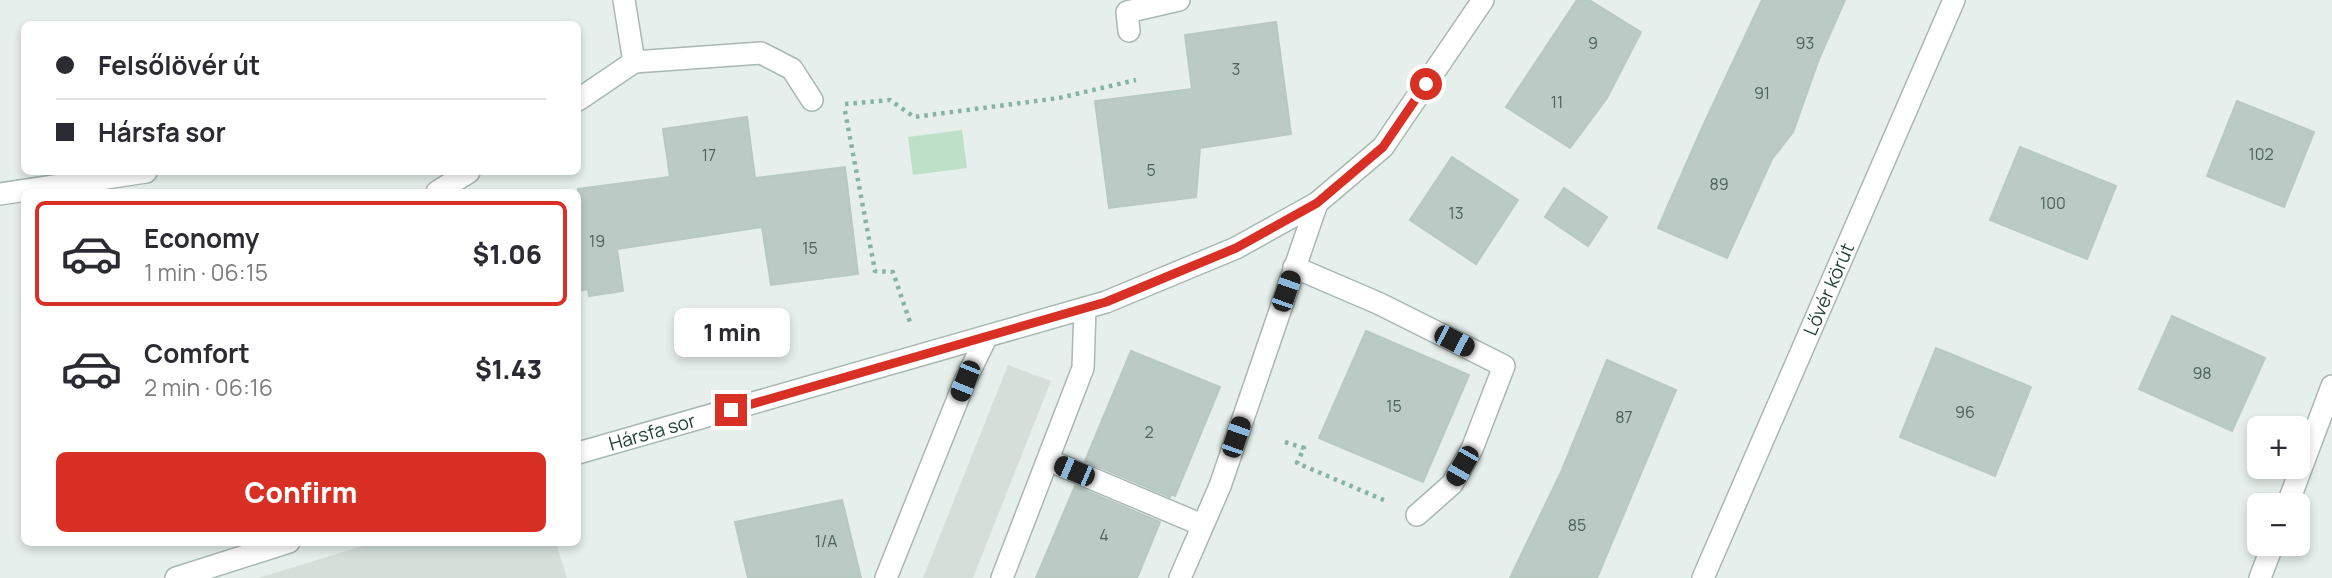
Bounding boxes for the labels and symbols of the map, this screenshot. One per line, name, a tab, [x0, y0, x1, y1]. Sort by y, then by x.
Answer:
house number: 9	[1588, 32, 1598, 54]
house number: 93	[1796, 32, 1814, 54]
house number: 3	[1232, 58, 1240, 80]
route start	[1410, 68, 1442, 100]
house number: 91	[1754, 82, 1770, 104]
house number: 11	[1551, 91, 1563, 113]
house number: 102	[2248, 143, 2274, 165]
house number: 17	[702, 144, 716, 166]
house number: 5	[1146, 159, 1156, 181]
house number: 89	[1709, 173, 1729, 195]
house number: 100	[2040, 192, 2066, 214]
house number: 13	[1448, 202, 1464, 224]
house number: 19	[589, 230, 605, 252]
house number: 15	[802, 237, 818, 259]
street label: Lővér körút	[1797, 239, 1860, 339]
car	[1270, 268, 1303, 314]
callout: 1 min	[673, 308, 789, 358]
car	[1431, 322, 1478, 360]
car	[948, 358, 983, 404]
house number: 98	[2192, 362, 2212, 384]
route end	[715, 394, 747, 426]
house number: 15	[1386, 395, 1402, 417]
house number: 96	[1955, 401, 1975, 423]
house number: 87	[1615, 406, 1633, 428]
street label: Hársfa sor	[606, 407, 699, 457]
car	[1220, 414, 1253, 460]
house number: 2	[1144, 421, 1154, 443]
car	[1443, 443, 1482, 489]
car	[1051, 453, 1098, 489]
house number: 85	[1568, 514, 1586, 536]
house number: 4	[1099, 524, 1109, 546]
house number: 1/A	[815, 530, 837, 552]

